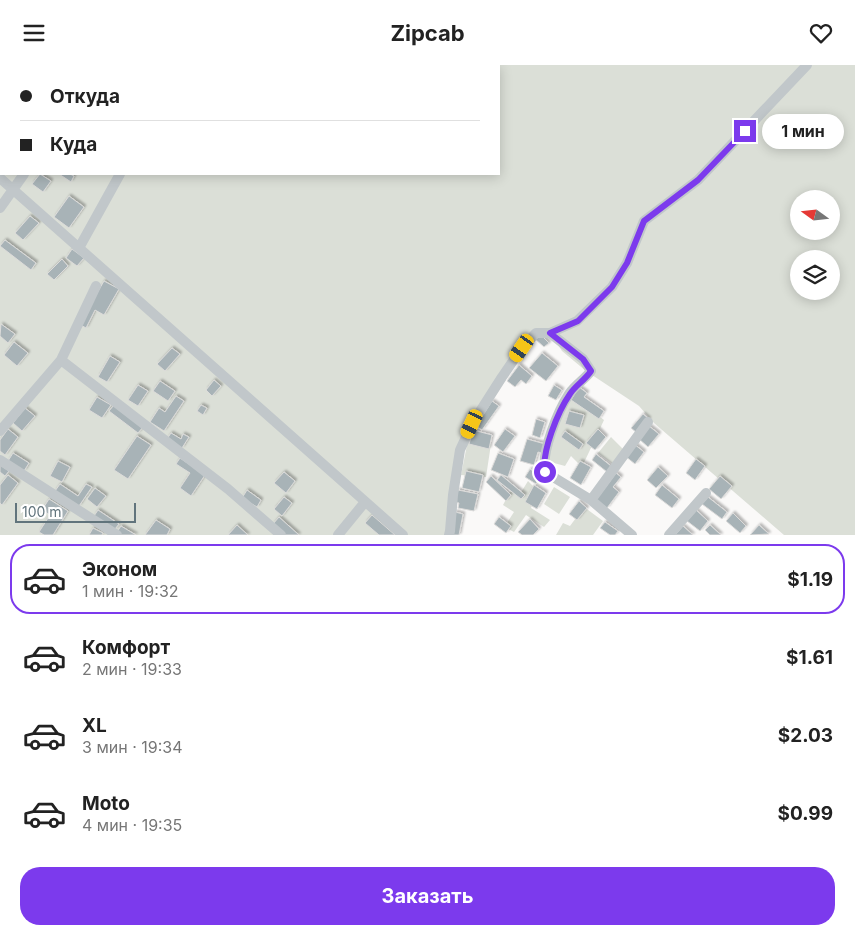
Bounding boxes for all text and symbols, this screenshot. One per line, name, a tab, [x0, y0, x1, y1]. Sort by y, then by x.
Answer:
icon: menu	[20, 19, 48, 47]
icon: heart	[807, 19, 835, 47]
text: Zipcab	[390, 20, 465, 46]
text: Откуда	[50, 85, 120, 108]
callout: 1 мин	[762, 113, 845, 149]
route end	[734, 120, 756, 142]
text: 1 мин	[781, 121, 825, 141]
text: Куда	[50, 133, 97, 156]
north arrow	[790, 190, 840, 240]
map controls	[790, 190, 840, 300]
button: layers	[790, 250, 840, 300]
car	[507, 331, 536, 365]
car	[458, 407, 485, 441]
route start	[534, 461, 556, 483]
scale bar	[15, 500, 136, 523]
text: 100 m	[22, 503, 62, 520]
icon: car	[22, 557, 67, 602]
text: Эконом	[82, 558, 157, 581]
text: $1.19	[787, 568, 833, 591]
text: 1 мин · 19:32	[82, 581, 179, 601]
icon: car	[22, 635, 67, 680]
text: Комфорт	[82, 636, 170, 659]
text: $1.61	[786, 646, 833, 669]
text: 2 мин · 19:33	[82, 659, 182, 679]
icon: car	[22, 713, 67, 758]
text: XL	[82, 714, 107, 737]
text: $2.03	[778, 724, 833, 747]
text: 3 мин · 19:34	[82, 737, 183, 757]
icon: car	[22, 791, 67, 836]
text: Moto	[82, 792, 130, 815]
text: $0.99	[778, 802, 833, 825]
text: 4 мин · 19:35	[82, 815, 182, 835]
button: Заказать	[20, 867, 835, 925]

